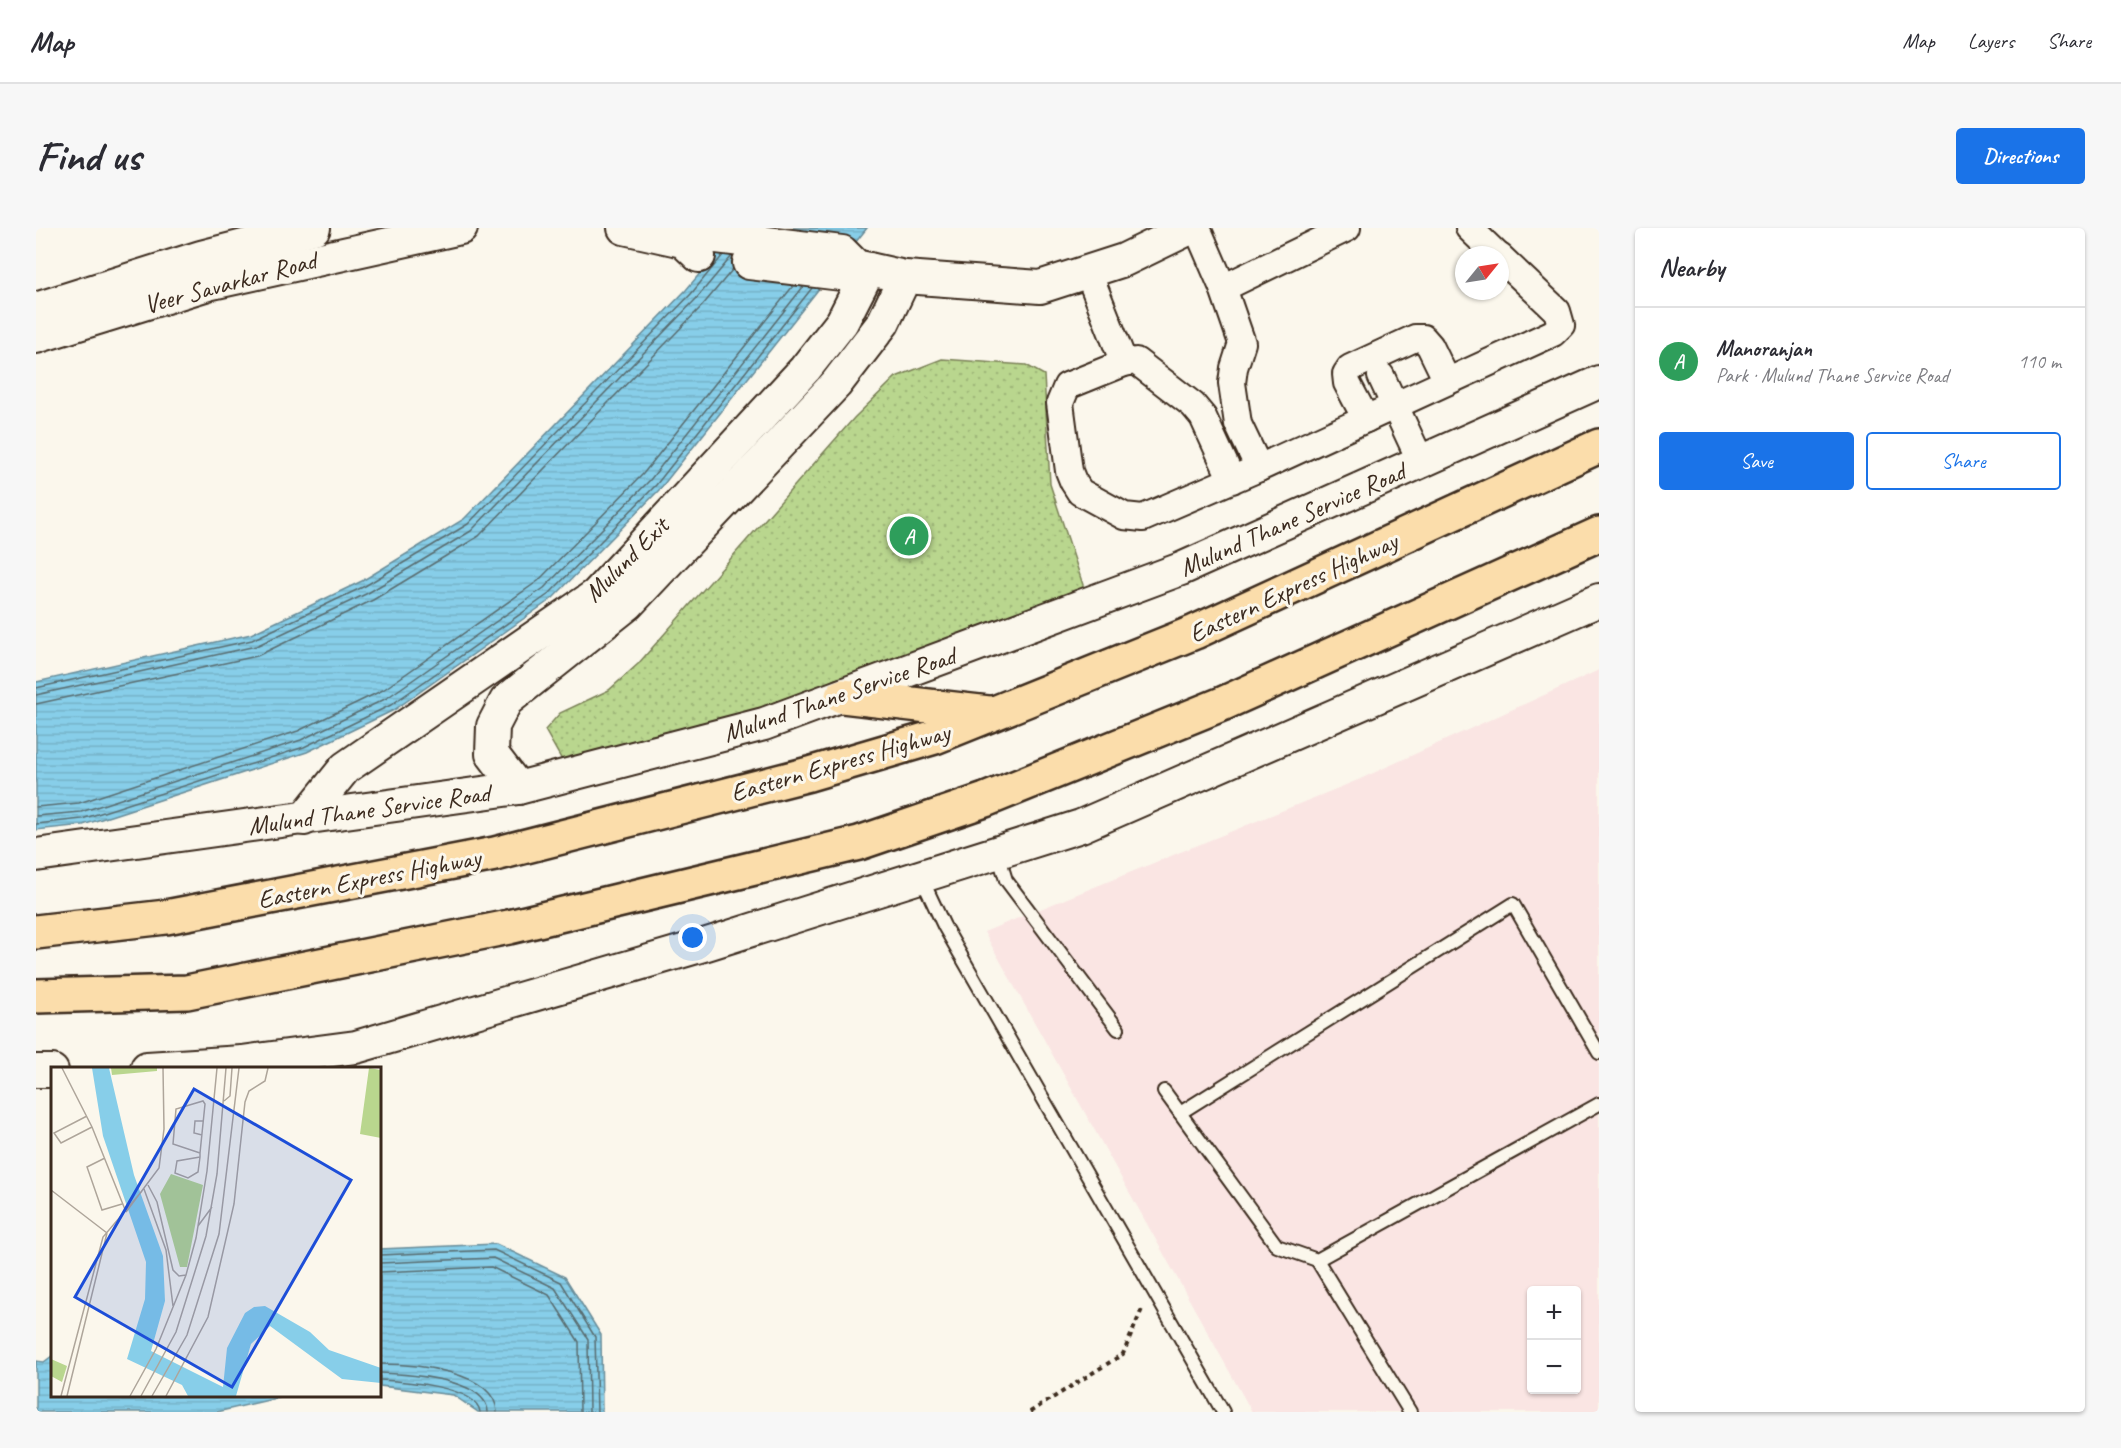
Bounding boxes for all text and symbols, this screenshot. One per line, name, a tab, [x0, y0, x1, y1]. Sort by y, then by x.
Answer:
text: Map	[30, 24, 73, 59]
text: Map	[1902, 28, 1935, 54]
text: Layers	[1968, 28, 2014, 54]
text: Share	[2047, 28, 2091, 54]
button: Directions	[1956, 128, 2085, 184]
text: Find us	[36, 130, 141, 183]
street label: Veer Savarkar Road	[140, 243, 324, 321]
north arrow	[1455, 246, 1509, 300]
text: Nearby	[1659, 251, 1724, 284]
text: Manoranjan	[1716, 335, 1812, 363]
text: A	[1673, 349, 1684, 374]
text: 110 m	[2018, 349, 2061, 374]
text: Park · Mulund Thane Service Road	[1716, 363, 1949, 388]
button: Save	[1659, 432, 1854, 490]
button: Share	[1866, 432, 2061, 490]
street label: Mulund Thane Service Road	[1174, 453, 1414, 584]
street label: Mulund Exit	[577, 508, 678, 609]
pin: A	[890, 514, 928, 558]
street label: Eastern Express Highway	[1184, 524, 1405, 650]
street label: Mulund Thane Service Road	[719, 638, 963, 750]
street label: Eastern Express Highway	[727, 715, 955, 810]
street label: Mulund Thane Service Road	[246, 776, 496, 843]
street label: Eastern Express Highway	[255, 840, 485, 916]
your location	[678, 923, 707, 952]
inset map	[51, 1067, 381, 1397]
map controls	[1527, 1286, 1581, 1394]
button: +	[1527, 1286, 1581, 1340]
button: −	[1527, 1340, 1581, 1394]

